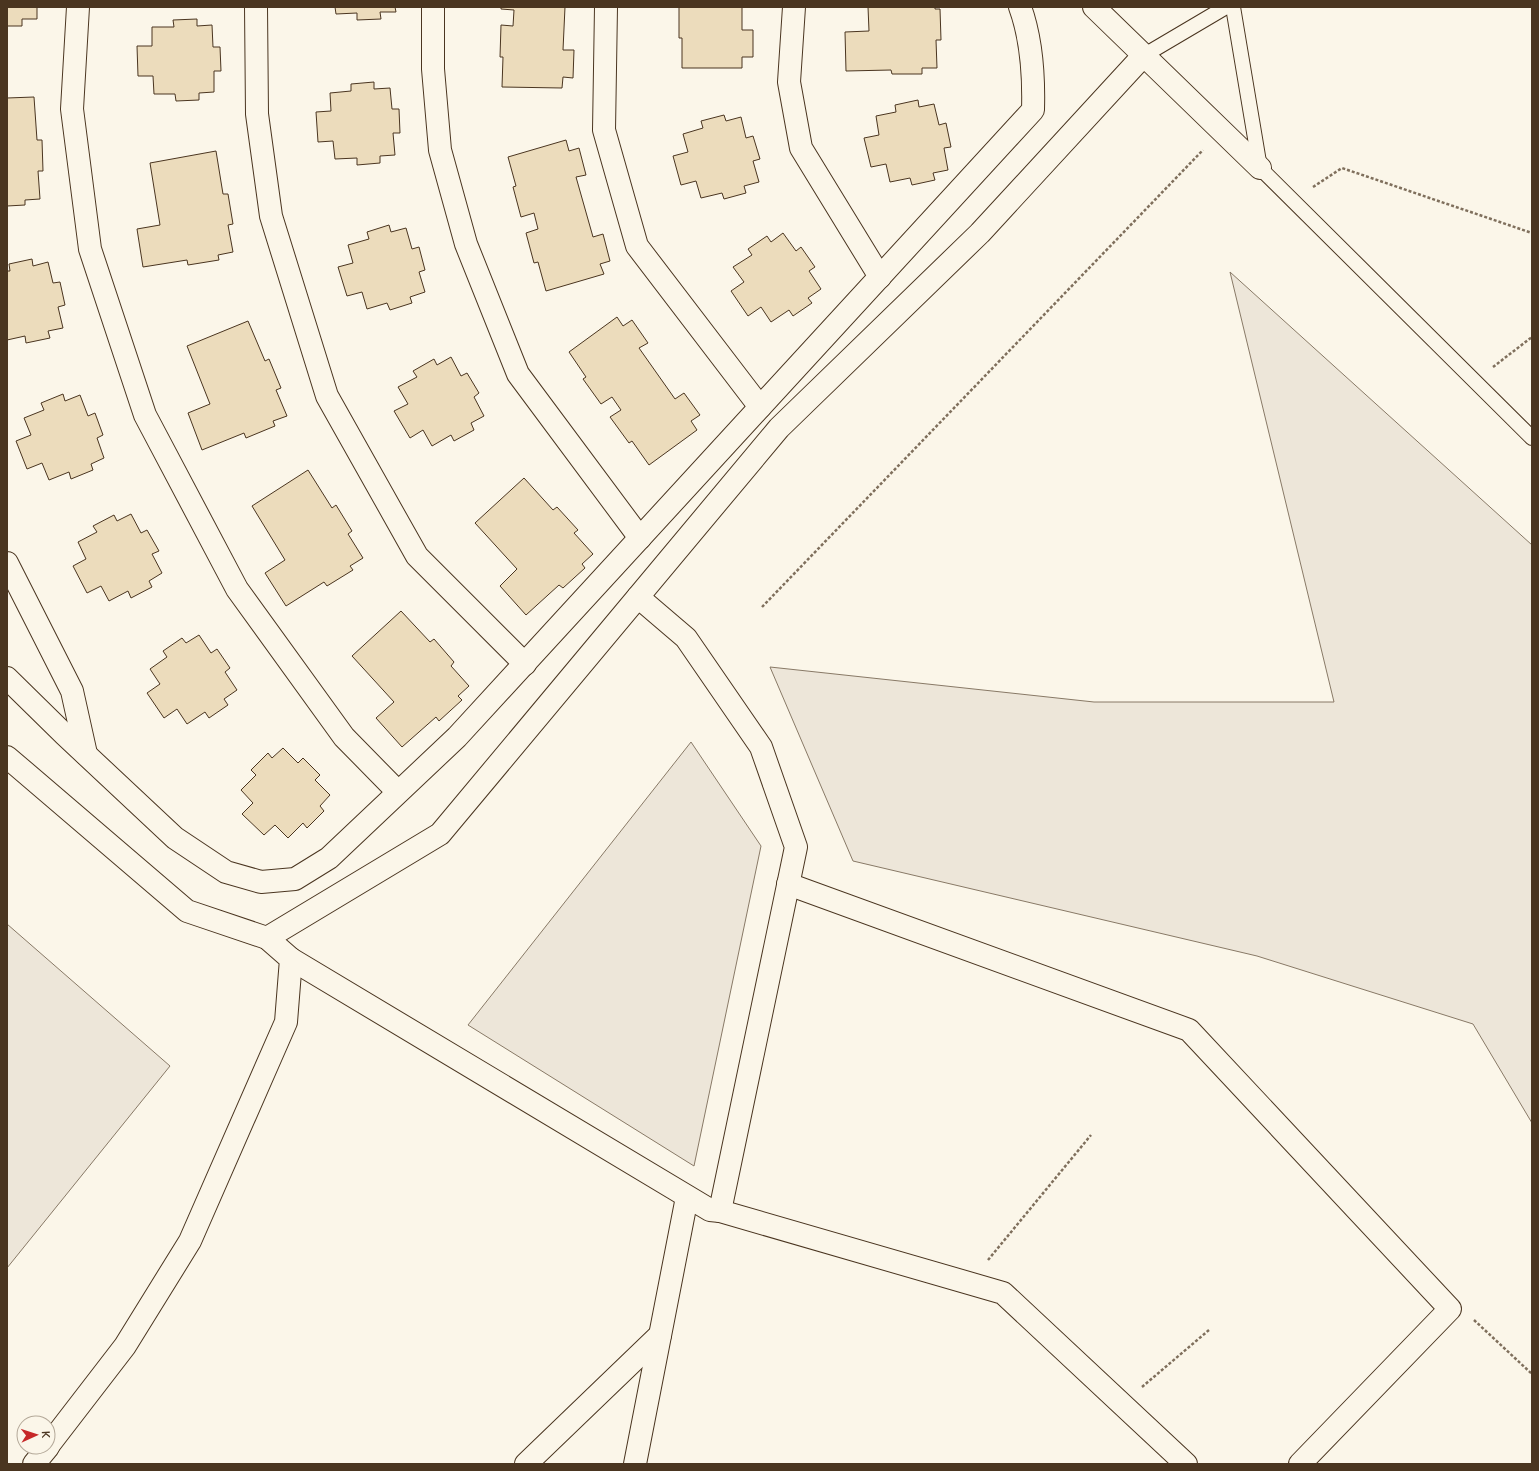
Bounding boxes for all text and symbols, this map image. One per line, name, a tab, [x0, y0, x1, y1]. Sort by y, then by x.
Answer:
north arrow	[16, 1415, 56, 1455]
text: K	[39, 1431, 54, 1439]

